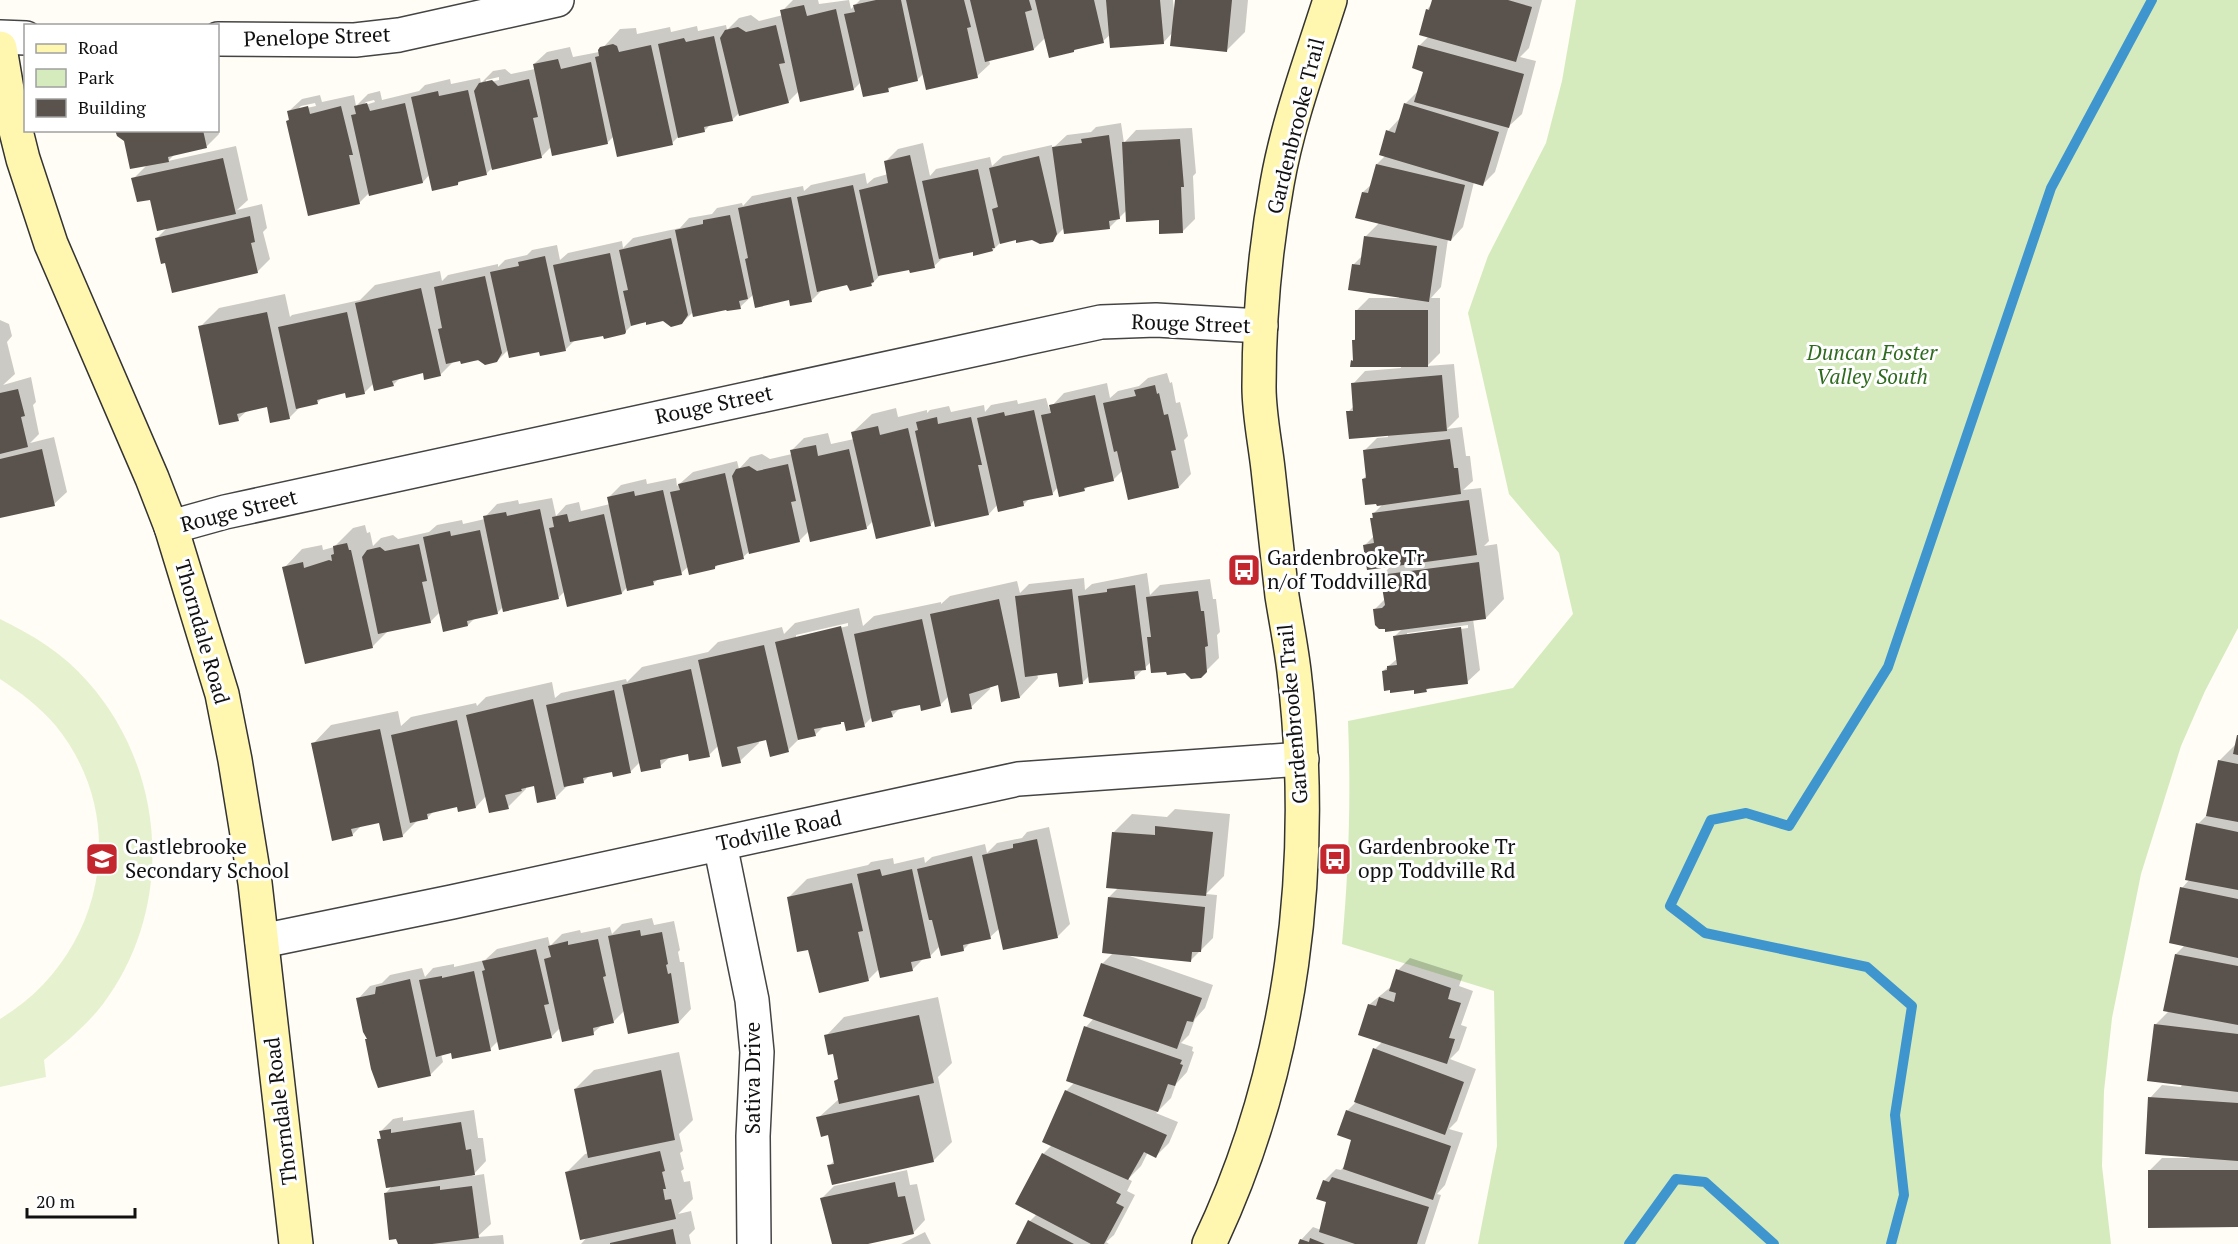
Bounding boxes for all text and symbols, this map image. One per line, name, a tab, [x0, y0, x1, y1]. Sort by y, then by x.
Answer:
street label: Penelope Street	[243, 19, 391, 53]
legend	[24, 24, 219, 132]
text: Road	[78, 35, 118, 59]
street label: Gardenbrooke Trail	[1260, 35, 1330, 217]
text: Park	[78, 65, 115, 89]
text: Building	[78, 95, 146, 119]
street label: Rouge Street	[1131, 307, 1251, 339]
park label: Duncan Foster Valley South	[1806, 338, 1938, 390]
street label: Rouge Street	[652, 378, 775, 430]
street label: Rouge Street	[177, 482, 300, 538]
place label: Gardenbrooke Tr n/of Toddville Rd	[1267, 543, 1428, 595]
bus stop icon: Gardenbrooke Tr n/of Toddville Rd	[1226, 552, 1262, 588]
street label: Thorndale Road	[169, 556, 237, 707]
street label: Gardenbrooke Trail	[1270, 623, 1314, 805]
street label: Todville Road	[714, 803, 844, 857]
place label: Castlebrooke Secondary School	[125, 832, 290, 884]
place label: Gardenbrooke Tr opp Toddville Rd	[1358, 832, 1516, 884]
school or university icon: Castlebrooke Secondary School	[84, 841, 120, 877]
bus stop icon: Gardenbrooke Tr opp Toddville Rd	[1317, 841, 1353, 877]
street label: Sativa Drive	[738, 1022, 766, 1134]
street label: Thorndale Road	[257, 1035, 303, 1187]
scale bar	[27, 1181, 135, 1219]
text: 20 m	[36, 1189, 76, 1213]

